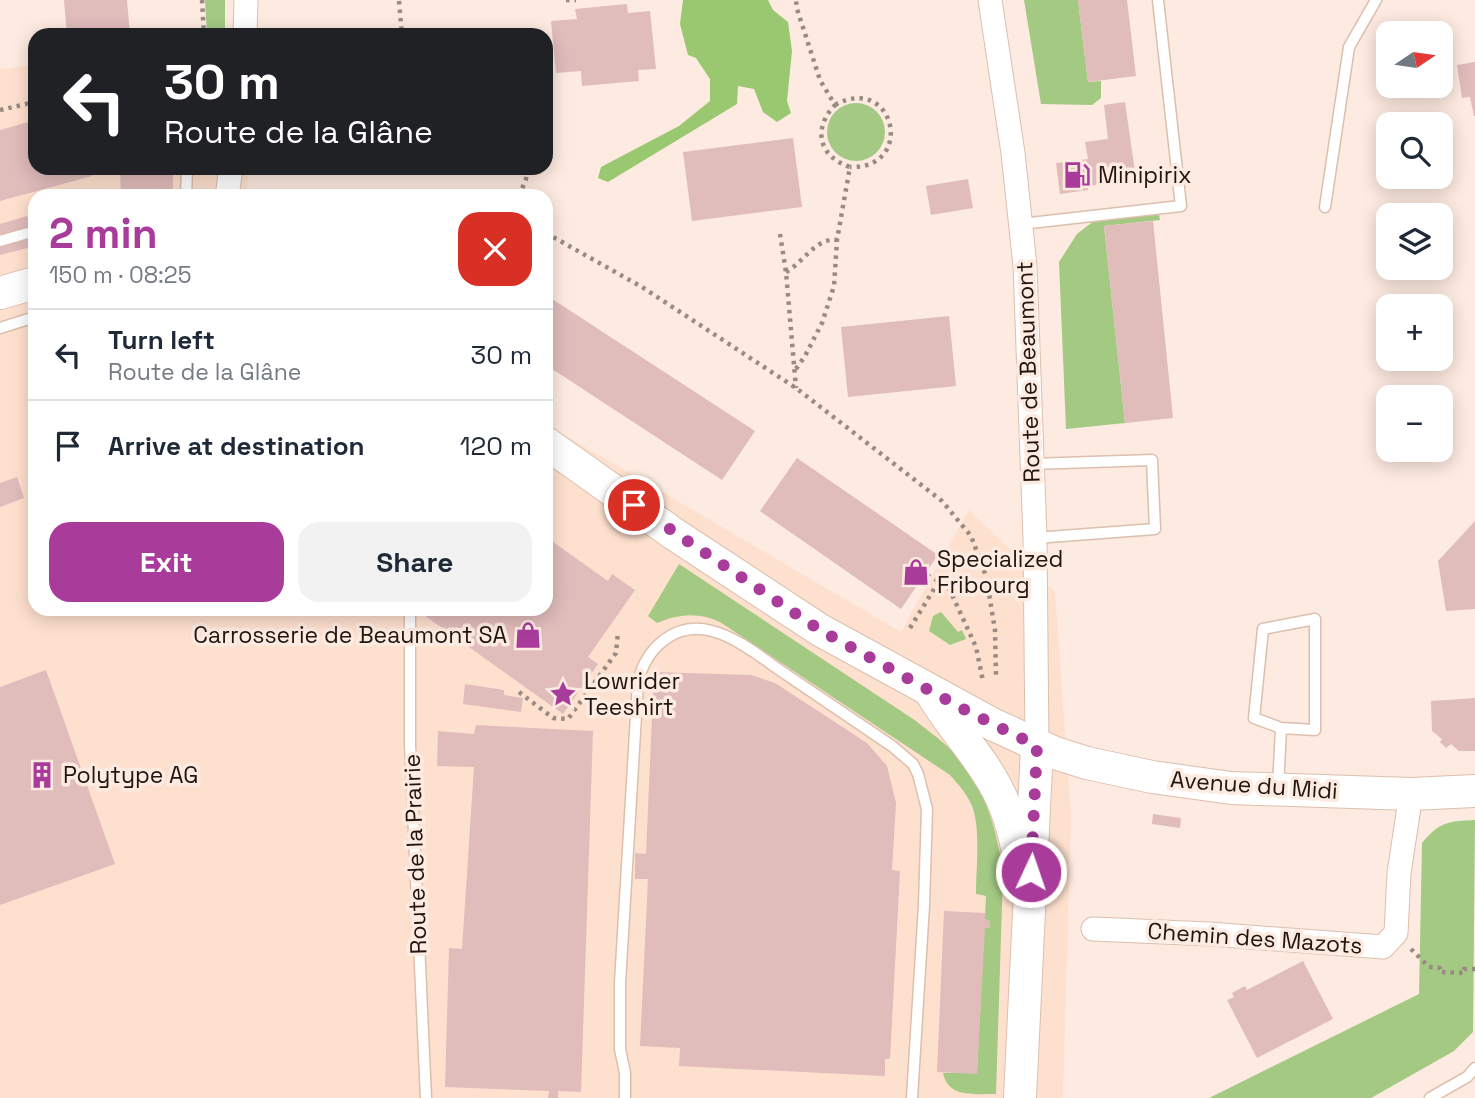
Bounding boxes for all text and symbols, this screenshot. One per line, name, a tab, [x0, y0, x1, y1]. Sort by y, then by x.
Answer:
north arrow	[1376, 21, 1452, 98]
map controls	[1376, 21, 1453, 462]
text: 30 m	[164, 51, 280, 113]
icon: left	[49, 56, 140, 147]
text: Route de la Glâne	[164, 112, 433, 152]
button: search	[1376, 112, 1453, 189]
fuel station icon: Minipirix	[1062, 160, 1092, 190]
place label: Minipirix	[1098, 160, 1192, 190]
button: layers	[1376, 203, 1453, 280]
text: 2 min	[49, 207, 158, 260]
button: close	[458, 212, 532, 286]
text: 150 m · 08:25	[49, 260, 192, 290]
street label: Route de Beaumont	[1009, 261, 1047, 483]
button: +	[1376, 294, 1453, 371]
text: Turn left	[108, 323, 215, 357]
icon: left	[49, 336, 87, 374]
text: 30 m	[471, 338, 532, 372]
text: Route de la Glâne	[108, 357, 301, 387]
button: −	[1376, 385, 1453, 462]
icon: arrive	[49, 427, 87, 465]
text: Arrive at destination	[108, 429, 365, 463]
text: 120 m	[460, 429, 532, 463]
pin	[604, 475, 664, 535]
icon: arrive	[615, 486, 653, 524]
button: Exit	[49, 522, 284, 602]
button: Share	[298, 522, 532, 602]
place label: Specialized Fribourg	[937, 544, 1063, 600]
shop icon: Specialized Fribourg	[901, 557, 931, 587]
place label: Carrosserie de Beaumont SA	[193, 620, 507, 650]
shop icon: Carrosserie de Beaumont SA	[513, 620, 543, 650]
place label: Lowrider Teeshirt	[584, 666, 680, 722]
place icon: Lowrider Teeshirt	[548, 679, 578, 709]
street label: Route de la Prairie	[397, 753, 433, 955]
building icon: Polytype AG	[27, 760, 57, 790]
place label: Polytype AG	[63, 760, 199, 790]
street label: Avenue du Midi	[1169, 764, 1339, 806]
position arrow	[994, 835, 1068, 909]
street label: Chemin des Mazots	[1146, 916, 1364, 960]

